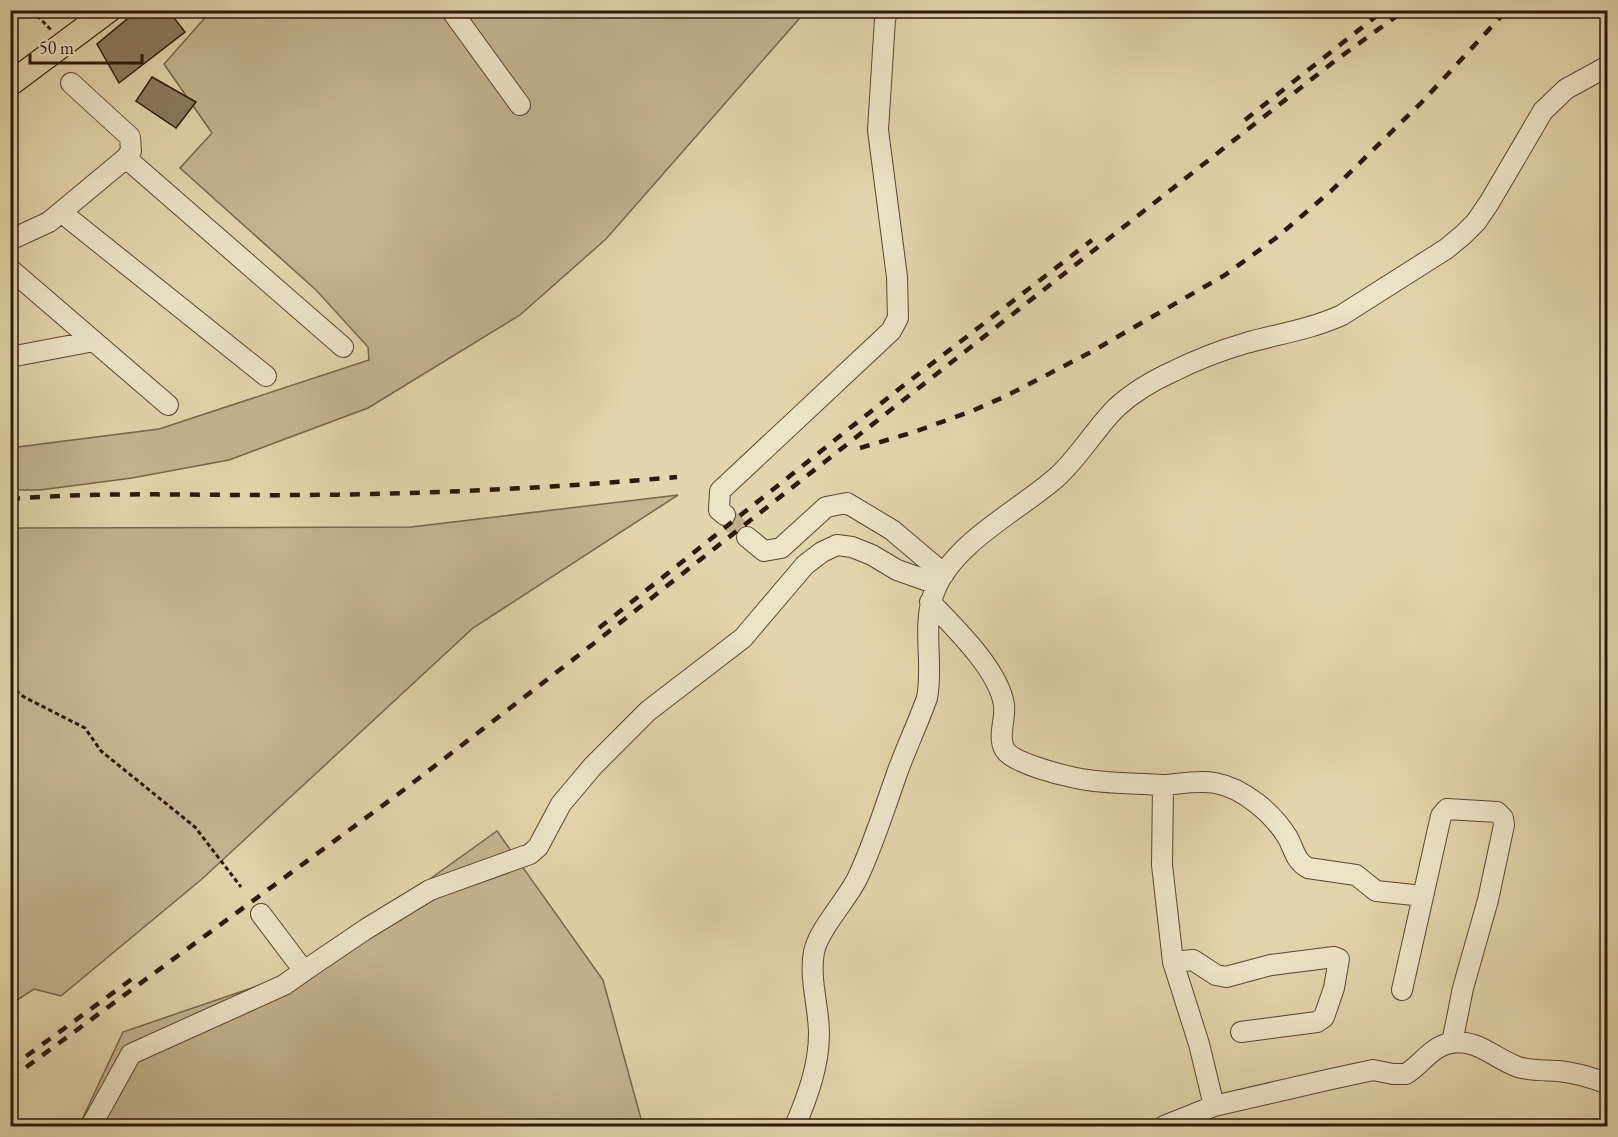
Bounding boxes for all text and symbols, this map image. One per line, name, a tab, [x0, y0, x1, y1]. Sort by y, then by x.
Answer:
scale bar	[30, 27, 142, 65]
text: 50 m	[39, 36, 74, 59]

